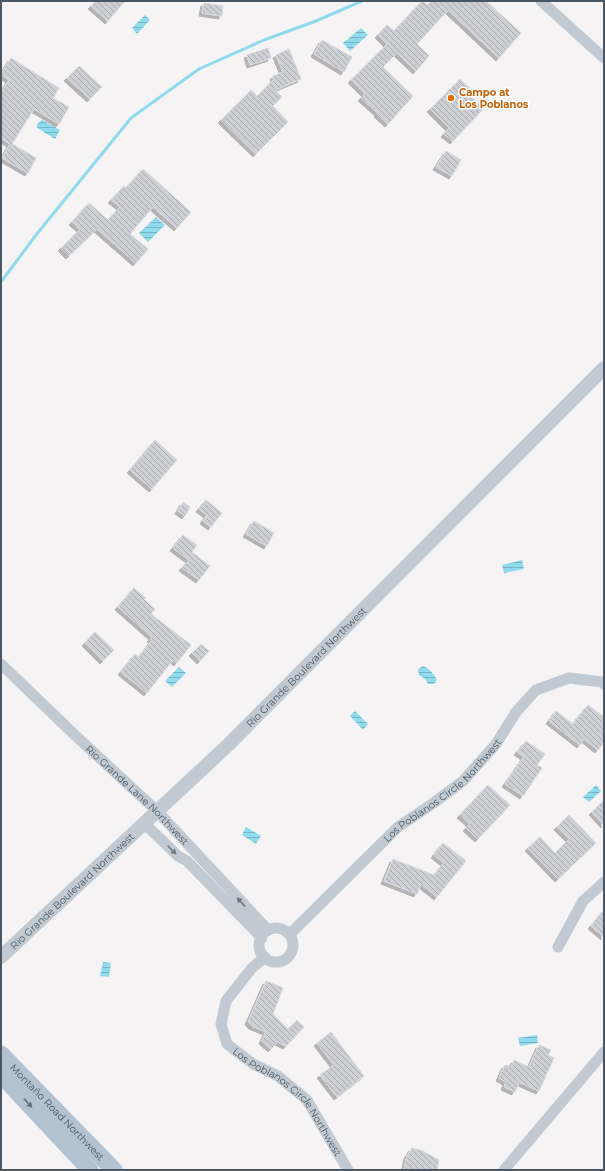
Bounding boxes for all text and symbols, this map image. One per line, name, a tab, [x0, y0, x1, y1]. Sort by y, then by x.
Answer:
place label: Campo at Los Poblanos	[459, 86, 529, 111]
marker: Campo at Los Poblanos	[446, 93, 456, 103]
street label: Rio Grande Boulevard Northwest	[243, 604, 369, 730]
street label: Los Poblanos Circle Northwest	[380, 736, 504, 844]
street label: Rio Grande Lane Northwest	[83, 742, 192, 848]
street label: Rio Grande Boulevard Northwest	[7, 830, 137, 952]
one-way arrow	[167, 845, 177, 855]
one-way arrow	[237, 897, 246, 907]
street label: Los Poblanos Circle Northwest	[230, 1045, 345, 1158]
street label: Montaño Road Northwest	[8, 1061, 107, 1163]
one-way arrow	[23, 1098, 33, 1108]

